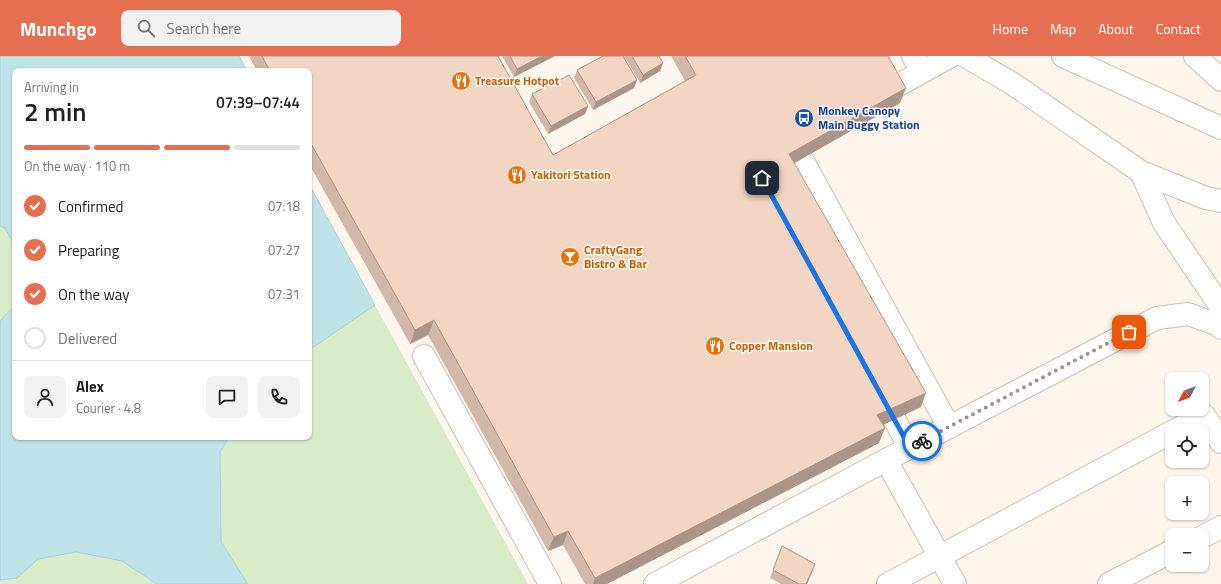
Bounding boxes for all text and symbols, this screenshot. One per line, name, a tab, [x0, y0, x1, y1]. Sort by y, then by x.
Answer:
search box	[121, 10, 401, 46]
text: Munchgo	[20, 14, 97, 43]
icon: search	[135, 17, 157, 39]
text: Search here	[167, 17, 241, 40]
text: Home	[993, 18, 1028, 39]
text: Map	[1050, 18, 1076, 39]
text: About	[1098, 18, 1134, 39]
text: Contact	[1156, 18, 1201, 39]
restaurant icon: Treasure Hotpot	[450, 70, 472, 92]
place label: Treasure Hotpot	[475, 71, 560, 90]
text: Arriving in	[24, 77, 79, 97]
text: 07:39–07:44	[216, 91, 300, 114]
text: 2 min	[24, 92, 87, 131]
place label: Monkey Canopy Main Buggy Station	[818, 101, 920, 134]
bus stop icon: Monkey Canopy Main Buggy Station	[793, 107, 815, 129]
text: On the way · 110 m	[24, 156, 130, 176]
pin	[745, 161, 779, 195]
restaurant icon: Yakitori Station	[506, 164, 528, 186]
place label: Yakitori Station	[531, 165, 611, 184]
icon: home	[751, 167, 773, 189]
icon: check	[24, 195, 46, 217]
text: Confirmed	[58, 195, 123, 218]
text: 07:18	[268, 196, 300, 216]
icon: check	[24, 239, 46, 261]
text: Preparing	[58, 239, 119, 262]
text: 07:27	[268, 240, 300, 260]
place label: CraftyGang Bistro & Bar	[584, 240, 647, 273]
bar icon: CraftyGang Bistro & Bar	[559, 246, 581, 268]
icon: check	[24, 283, 46, 305]
text: On the way	[58, 283, 130, 306]
text: 07:31	[268, 284, 300, 304]
pin	[1112, 315, 1146, 349]
icon: bag	[1118, 321, 1140, 343]
text: Delivered	[58, 327, 117, 350]
restaurant icon: Copper Mansion	[704, 335, 726, 357]
place label: Copper Mansion	[729, 336, 813, 355]
north arrow	[1165, 372, 1209, 416]
map controls	[1165, 372, 1209, 572]
text: Alex	[76, 375, 104, 398]
button: person	[24, 376, 66, 418]
button: chat	[206, 376, 248, 418]
button: phone	[258, 376, 300, 418]
text: Courier · 4.8	[76, 398, 141, 418]
courier	[902, 421, 942, 461]
button: locate	[1165, 424, 1209, 468]
icon: bike	[911, 430, 933, 452]
button: +	[1165, 476, 1209, 520]
button: −	[1165, 528, 1209, 572]

